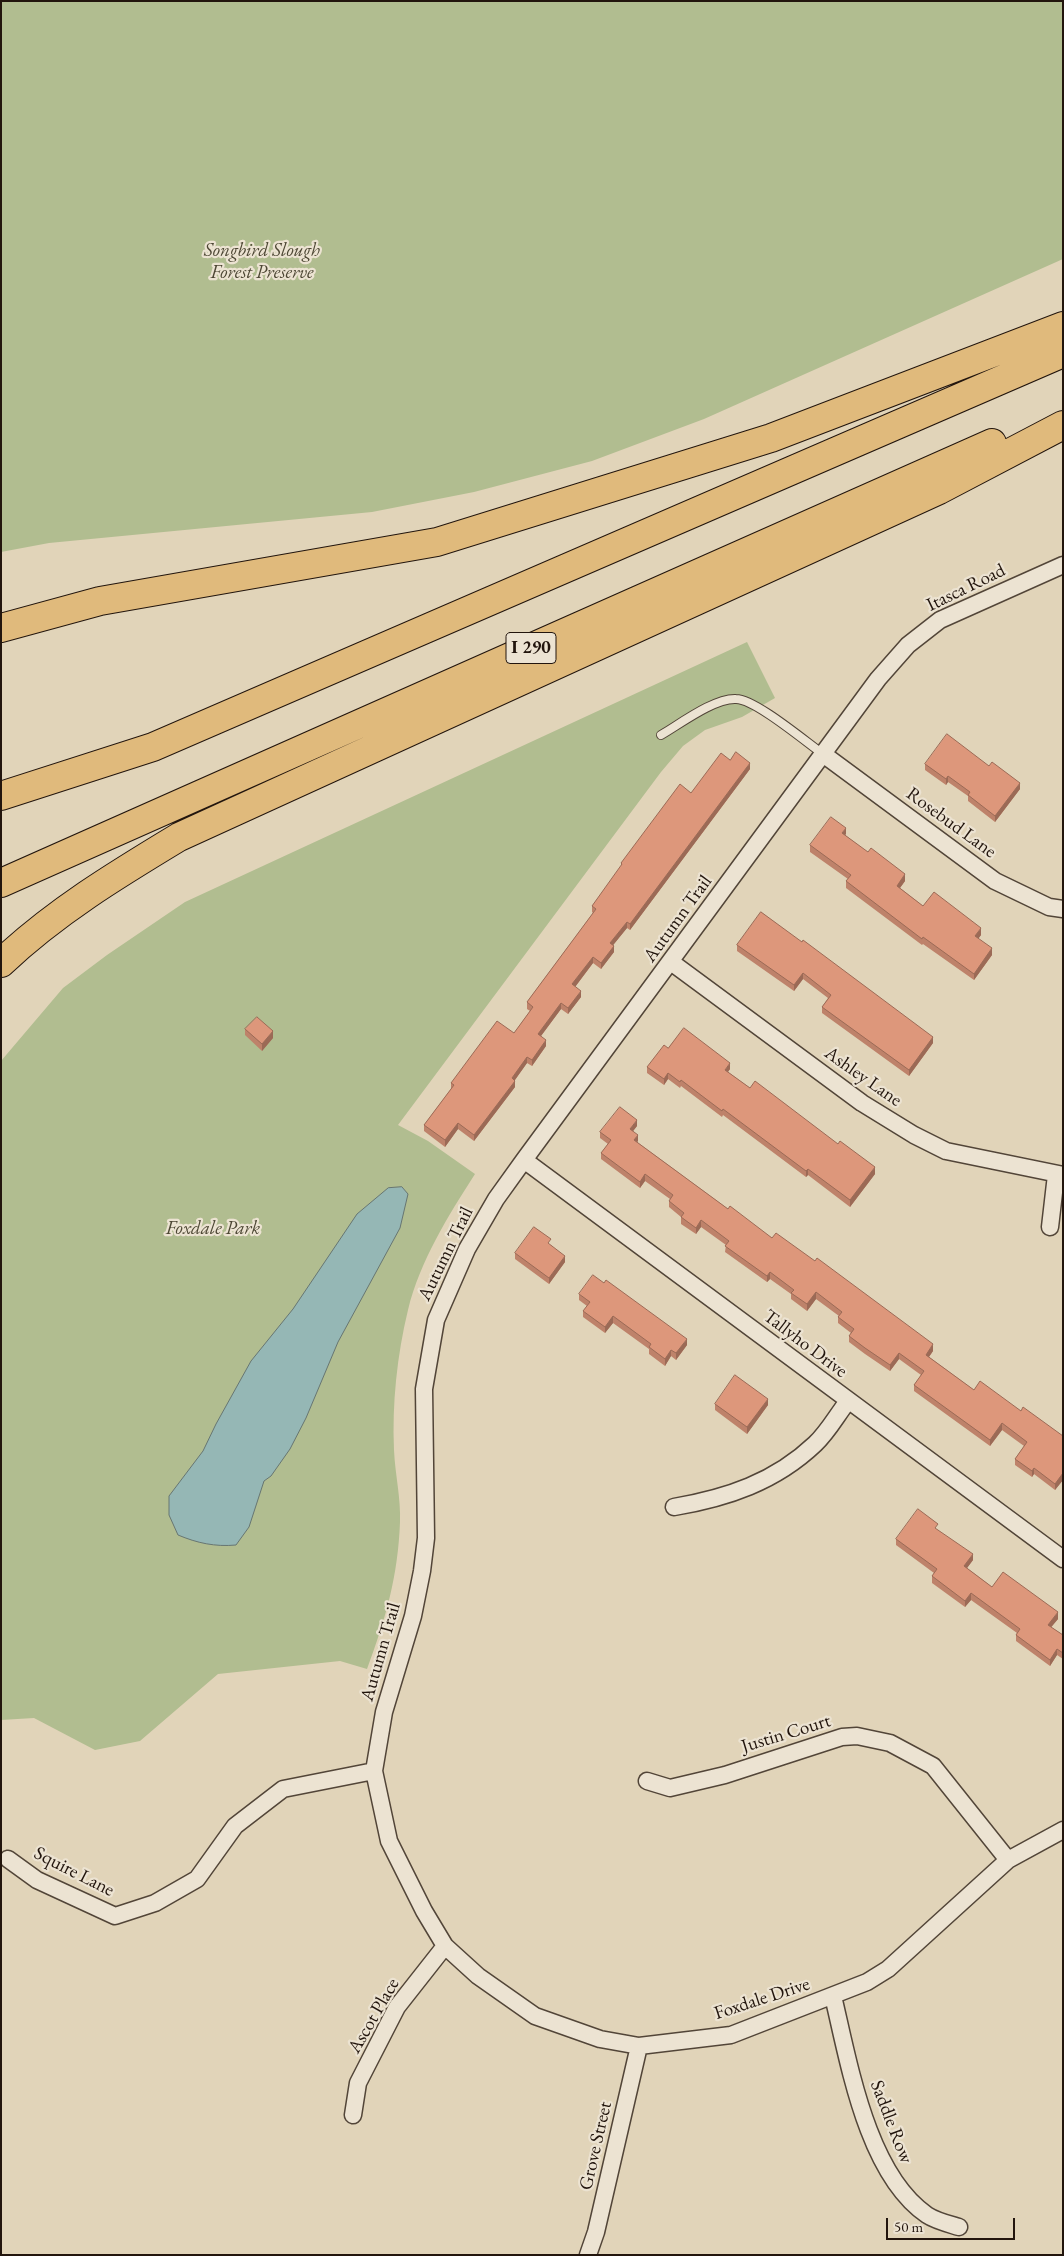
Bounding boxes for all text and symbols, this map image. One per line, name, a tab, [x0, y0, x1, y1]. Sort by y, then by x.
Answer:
park label: Songbird Slough Forest Preserve	[204, 240, 320, 284]
street label: Itasca Road	[923, 559, 1009, 617]
road number: I 290	[506, 632, 556, 664]
street label: Rosebud Lane	[901, 783, 1001, 863]
street label: Autumn Trail	[639, 871, 717, 967]
street label: Ashley Lane	[820, 1042, 906, 1112]
street label: Autumn Trail	[413, 1203, 479, 1305]
park label: Foxdale Park	[166, 1218, 260, 1240]
street label: Tallyho Drive	[758, 1305, 852, 1383]
street label: Autumn Trail	[356, 1600, 406, 1704]
street label: Justin Court	[739, 1710, 833, 1758]
street label: Squire Lane	[30, 1842, 118, 1902]
street label: Foxdale Drive	[711, 1973, 813, 2025]
street label: Ascot Place	[343, 1974, 405, 2058]
street label: Saddle Row	[865, 2077, 917, 2167]
street label: Grove Street	[575, 2100, 617, 2192]
scale bar	[889, 2208, 1018, 2240]
text: 50 m	[894, 2217, 923, 2236]

